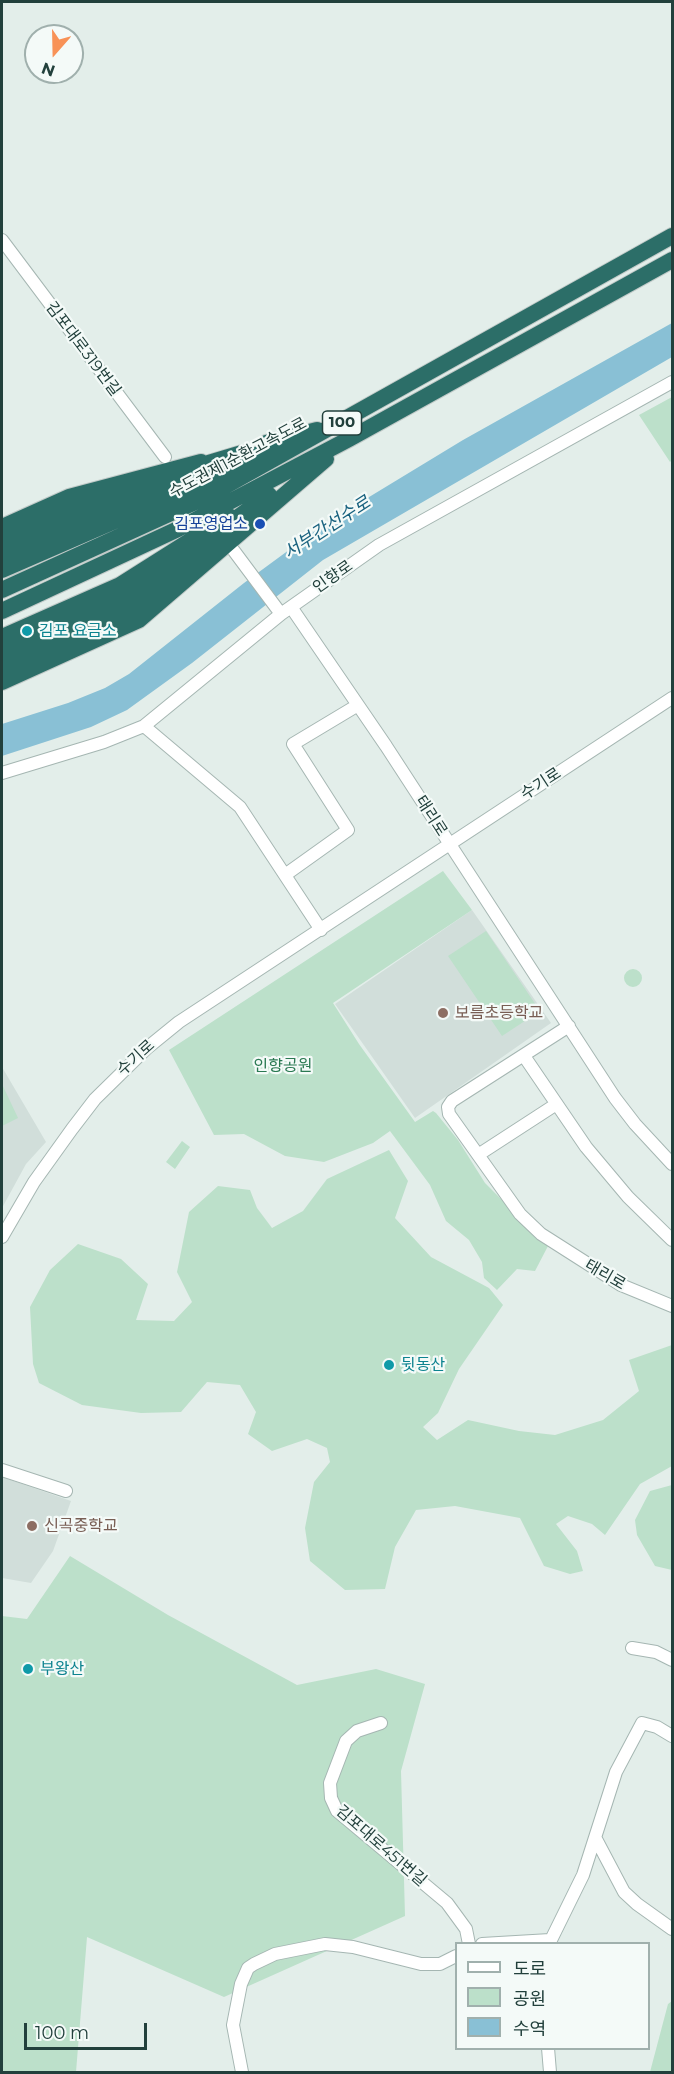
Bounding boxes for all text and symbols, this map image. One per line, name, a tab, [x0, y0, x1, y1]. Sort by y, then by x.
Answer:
north arrow	[24, 24, 84, 84]
text: N	[39, 58, 58, 81]
street label: 김포대로319번길	[41, 298, 125, 400]
road number: 100	[322, 411, 362, 435]
street label: 수도권제1순환고속도로	[166, 414, 310, 502]
water label: 서부간선수로	[279, 492, 375, 564]
place label: 김포영업소	[174, 514, 248, 534]
marker: 김포영업소	[253, 517, 267, 531]
street label: 인향로	[309, 556, 357, 598]
place label: 김포 요금소	[39, 621, 117, 641]
marker: 김포 요금소	[20, 624, 34, 638]
street label: 수기로	[517, 764, 565, 804]
street label: 태리로	[411, 792, 451, 840]
place label: 보름초등학교	[455, 1003, 543, 1023]
marker: 보름초등학교	[436, 1006, 450, 1020]
street label: 수기로	[113, 1036, 159, 1080]
park label: 인향공원	[254, 1056, 312, 1076]
street label: 태리로	[581, 1256, 629, 1294]
place label: 뒷동산	[401, 1355, 445, 1375]
marker: 뒷동산	[382, 1358, 396, 1372]
place label: 신곡중학교	[44, 1516, 118, 1536]
marker: 신곡중학교	[25, 1519, 39, 1533]
place label: 부왕산	[40, 1659, 84, 1679]
marker: 부왕산	[21, 1662, 35, 1676]
street label: 김포대로451번길	[332, 1801, 430, 1891]
legend	[455, 1942, 650, 2050]
text: 도로	[513, 1958, 546, 1980]
text: 공원	[513, 1988, 546, 2010]
scale bar	[27, 2011, 150, 2049]
text: 수역	[513, 2018, 546, 2040]
text: 100 m	[35, 2022, 89, 2044]

